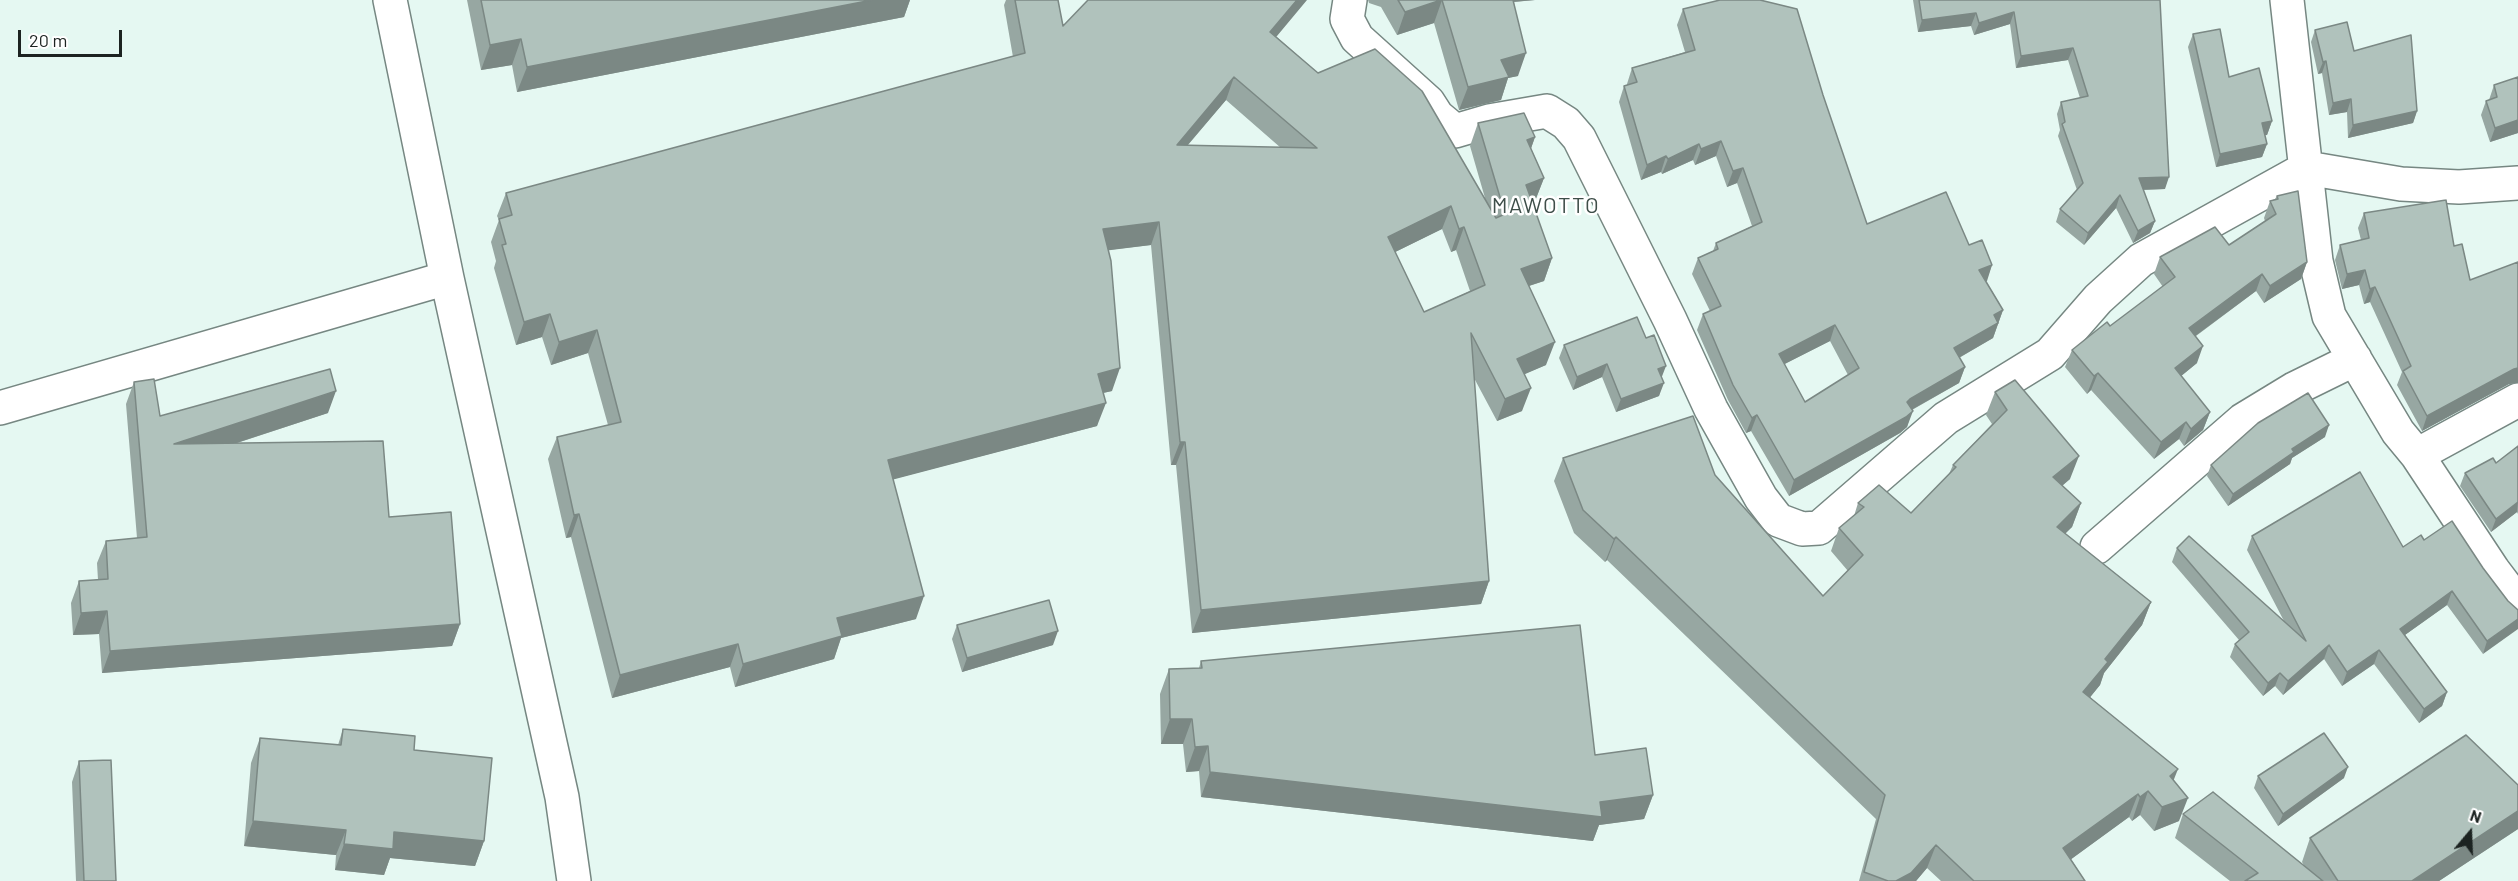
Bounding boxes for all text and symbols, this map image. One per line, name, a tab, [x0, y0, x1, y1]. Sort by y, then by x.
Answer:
scale bar	[21, 18, 124, 56]
text: 20 m	[29, 29, 67, 51]
district label: MAWOTTO	[1492, 193, 1600, 219]
north arrow	[2440, 803, 2500, 863]
text: N	[2468, 805, 2484, 826]

